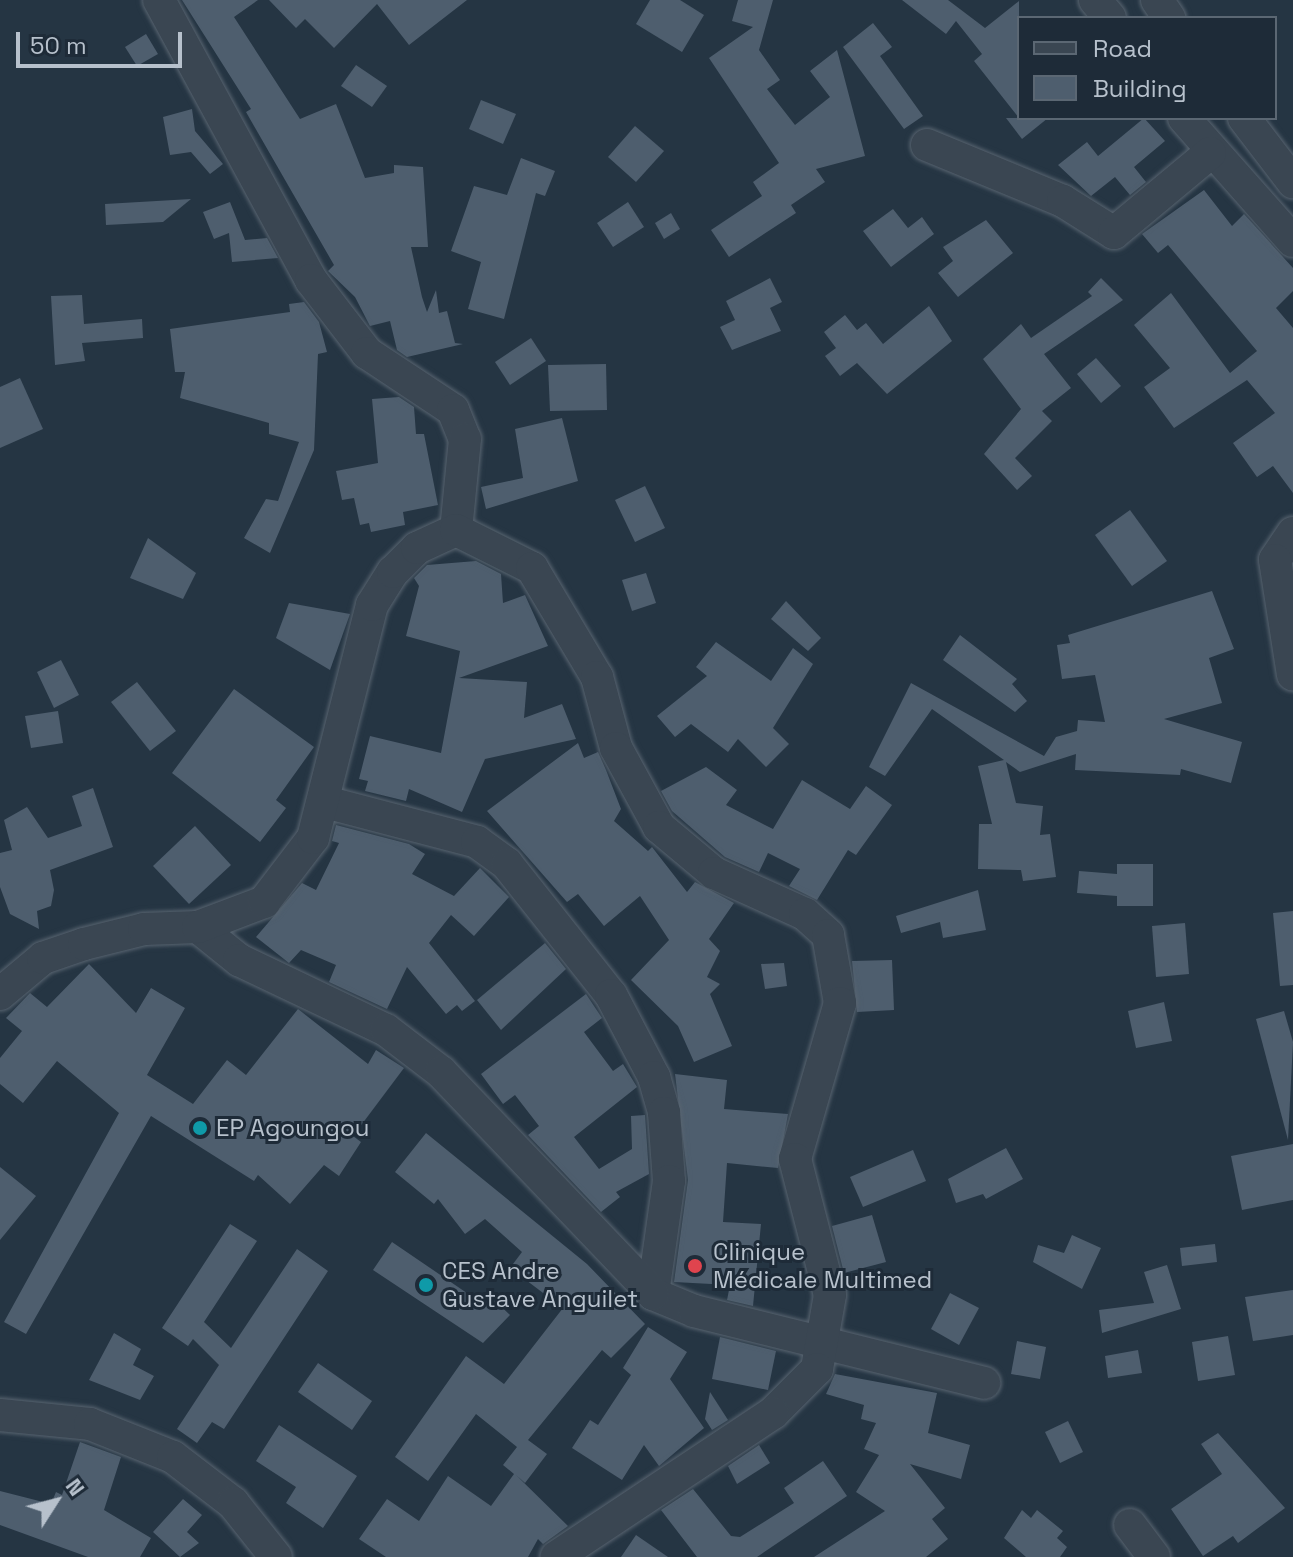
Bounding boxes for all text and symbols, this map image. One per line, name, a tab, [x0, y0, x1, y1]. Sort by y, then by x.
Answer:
scale bar	[20, 16, 186, 66]
legend	[1017, 16, 1277, 120]
text: 50 m	[30, 30, 87, 61]
text: Road	[1093, 33, 1152, 64]
text: Building	[1093, 73, 1187, 104]
place label: EP Agoungou	[216, 1114, 370, 1142]
marker: EP Agoungou	[191, 1119, 209, 1137]
place label: Clinique Médicale Multimed	[713, 1238, 932, 1294]
marker: Clinique Médicale Multimed	[684, 1255, 706, 1277]
place label: CES Andre Gustave Anguilet	[442, 1257, 638, 1313]
marker: CES Andre Gustave Anguilet	[417, 1276, 435, 1294]
north arrow	[16, 1461, 96, 1541]
text: N	[60, 1473, 91, 1501]

